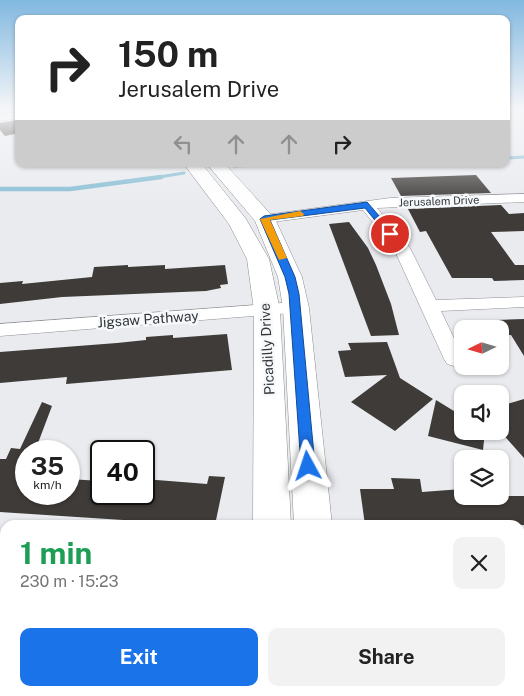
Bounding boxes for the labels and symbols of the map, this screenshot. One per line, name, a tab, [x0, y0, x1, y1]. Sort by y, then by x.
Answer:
street label: Jerusalem Drive	[398, 194, 480, 208]
pin	[369, 213, 411, 255]
street label: Picadilly Drive	[257, 303, 277, 395]
street label: Jigsaw Pathway	[97, 307, 200, 331]
north arrow	[454, 320, 509, 375]
position arrow	[281, 439, 333, 491]
speed limit sign: 40	[90, 440, 155, 505]

